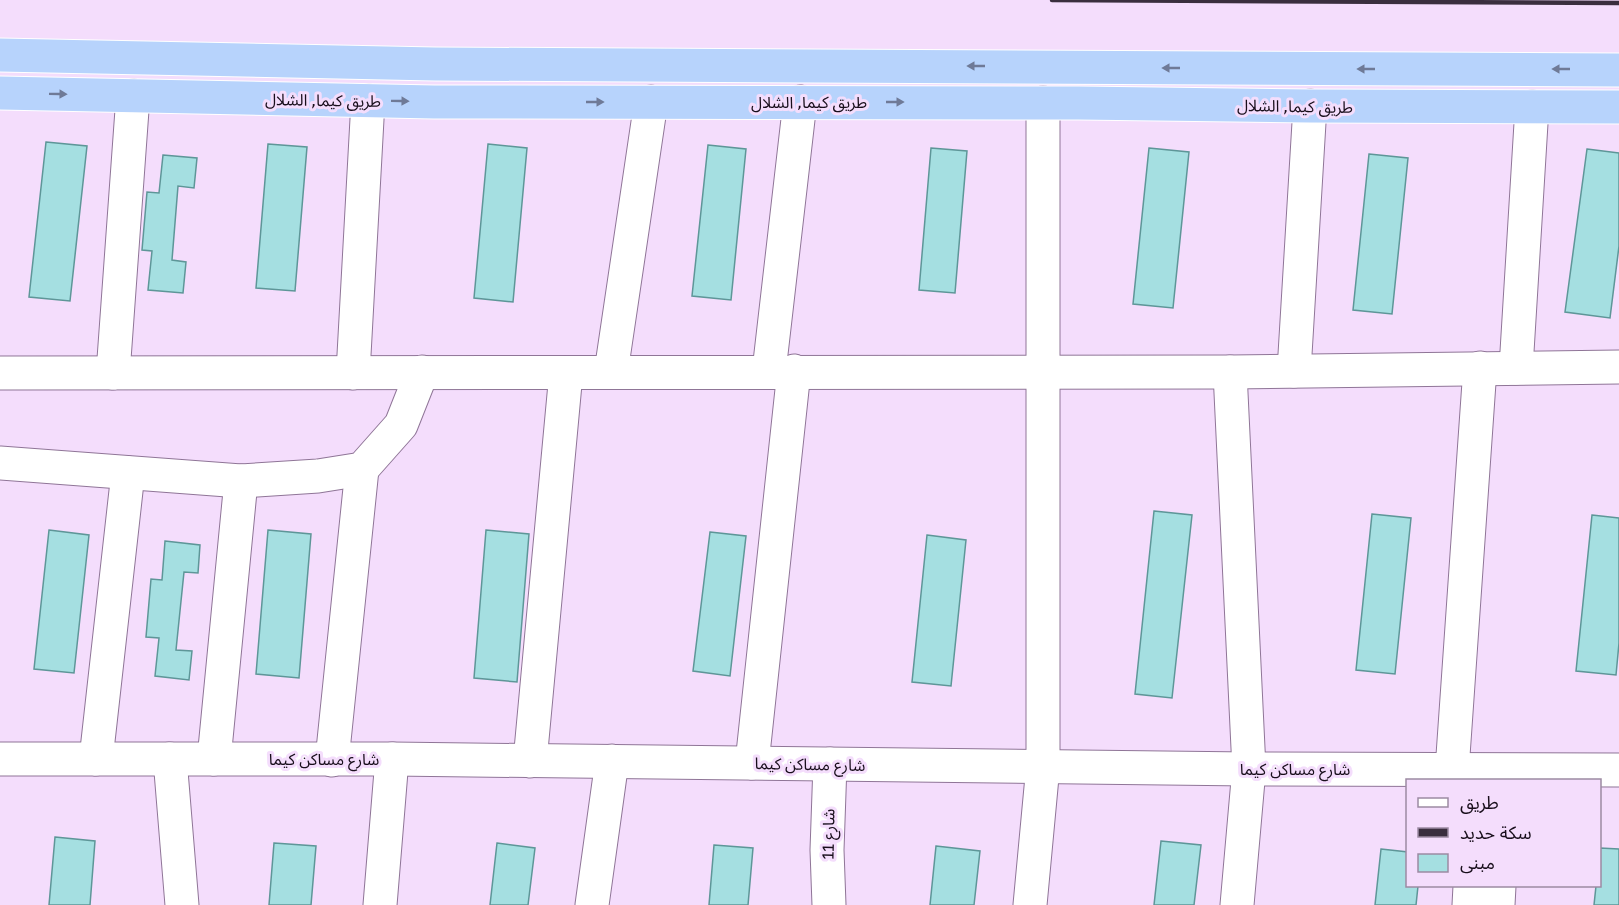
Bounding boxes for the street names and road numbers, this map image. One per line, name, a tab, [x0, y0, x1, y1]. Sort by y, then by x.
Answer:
street label: طريق كيما, الشلال	[265, 89, 381, 112]
street label: طريق كيما, الشلال	[751, 92, 867, 113]
street label: طريق كيما, الشلال	[1237, 95, 1353, 118]
street label: شارع مساكن كيما	[269, 749, 379, 772]
street label: شارع مساكن كيما	[754, 753, 865, 778]
street label: شارع مساكن كيما	[1240, 759, 1350, 782]
street label: شارع 11	[818, 808, 841, 860]

